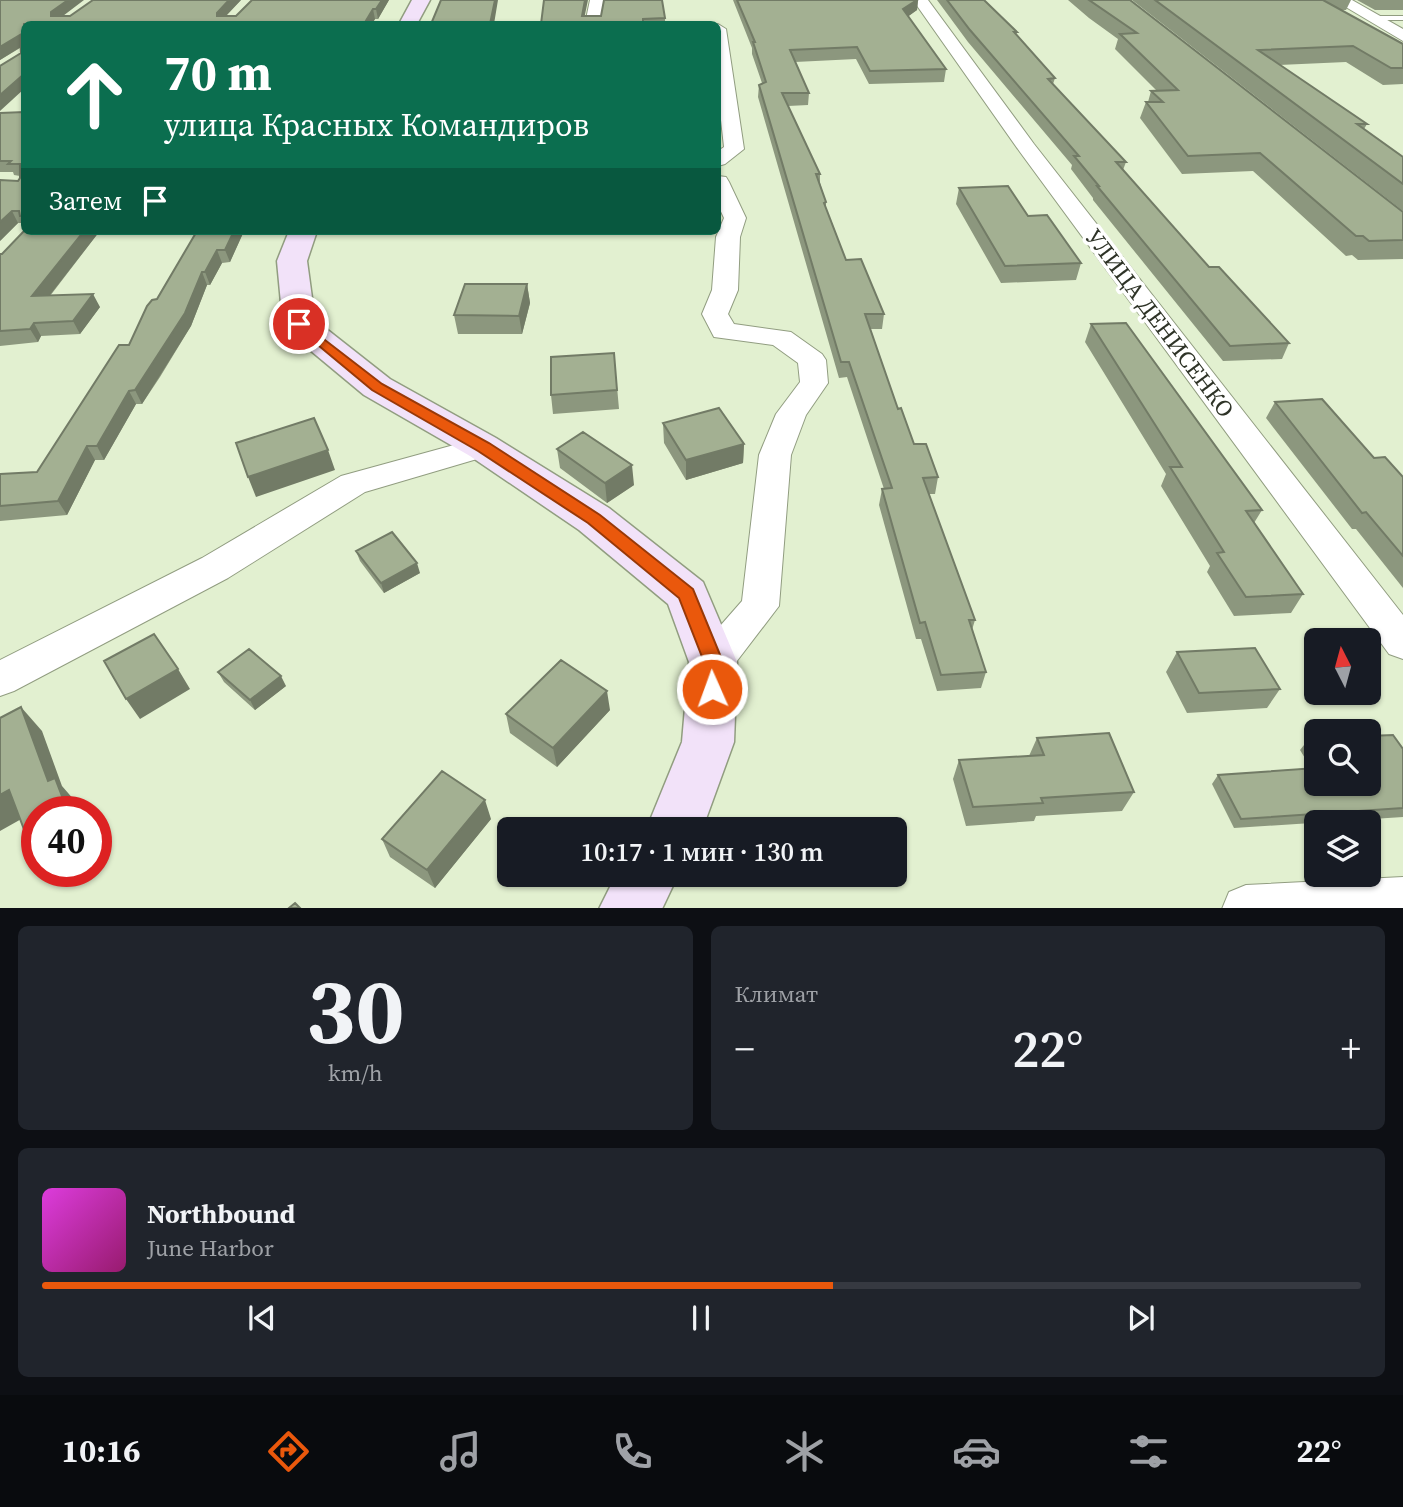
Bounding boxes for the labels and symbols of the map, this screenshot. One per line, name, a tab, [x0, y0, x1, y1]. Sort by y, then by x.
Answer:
street label: УЛИЦА ДЕНИСЕНКО	[1078, 222, 1242, 424]
pin	[269, 294, 329, 354]
north arrow	[1304, 628, 1381, 705]
position arrow	[675, 652, 749, 726]
speed limit sign: 40	[21, 796, 112, 887]

